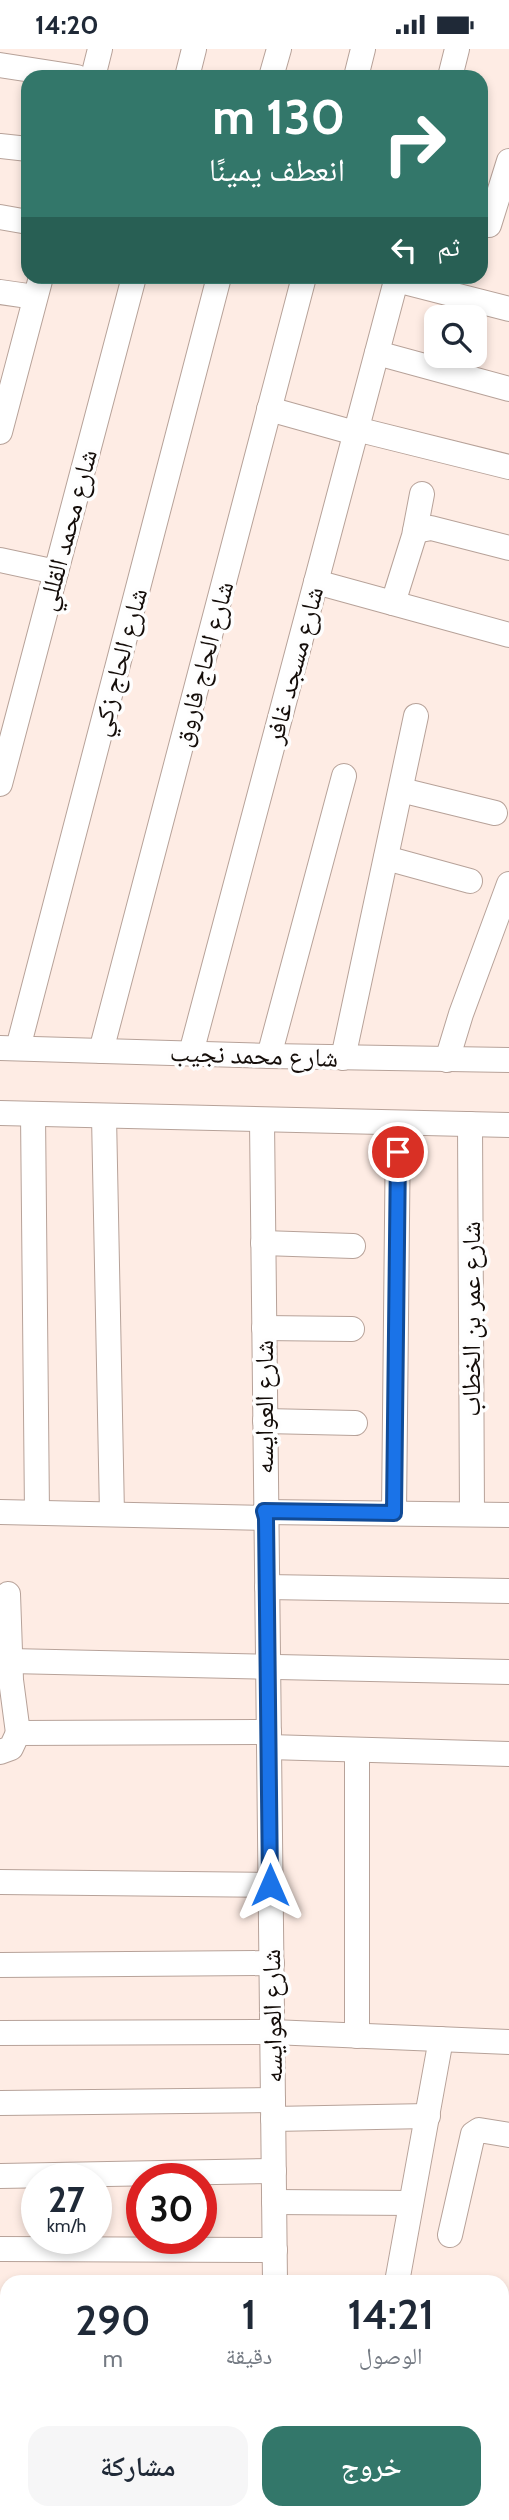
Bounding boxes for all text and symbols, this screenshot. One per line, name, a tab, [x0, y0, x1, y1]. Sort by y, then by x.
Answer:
text: 14:20	[35, 9, 99, 41]
text: 130 m	[212, 87, 345, 146]
icon: right	[369, 98, 460, 189]
text: انعطف يمينًا	[209, 150, 345, 189]
icon: left	[385, 231, 423, 269]
text: ثم	[437, 231, 460, 263]
map controls	[424, 305, 487, 368]
button: search	[424, 305, 487, 368]
street label: شارع محمد القللي	[30, 446, 108, 615]
street label: شارع الحاج فاروق	[166, 578, 240, 750]
street label: شارع مسجد غافر	[257, 583, 330, 748]
street label: شارع الحاج زكي	[84, 584, 159, 741]
street label: شارع محمد نجيب	[169, 1036, 339, 1074]
pin	[368, 1122, 428, 1182]
icon: arrive	[379, 1133, 417, 1171]
street label: شارع عمر بن الخطاب	[455, 1221, 487, 1417]
street label: شارع العوايسه	[248, 1340, 280, 1474]
position arrow	[233, 1848, 307, 1922]
street label: شارع العوايسه	[255, 1949, 289, 2083]
speed limit sign: 30	[126, 2163, 217, 2254]
text: 27	[48, 2178, 85, 2221]
text: km/h	[47, 2215, 86, 2237]
text: 1	[242, 2288, 256, 2340]
text: 14:21	[348, 2288, 434, 2340]
text: 290	[75, 2294, 150, 2346]
text: دقيقة	[226, 2342, 272, 2370]
text: الوصول	[359, 2342, 423, 2370]
text: m	[103, 2345, 123, 2373]
button: مشاركة	[28, 2426, 248, 2506]
button: خروج	[262, 2426, 481, 2506]

